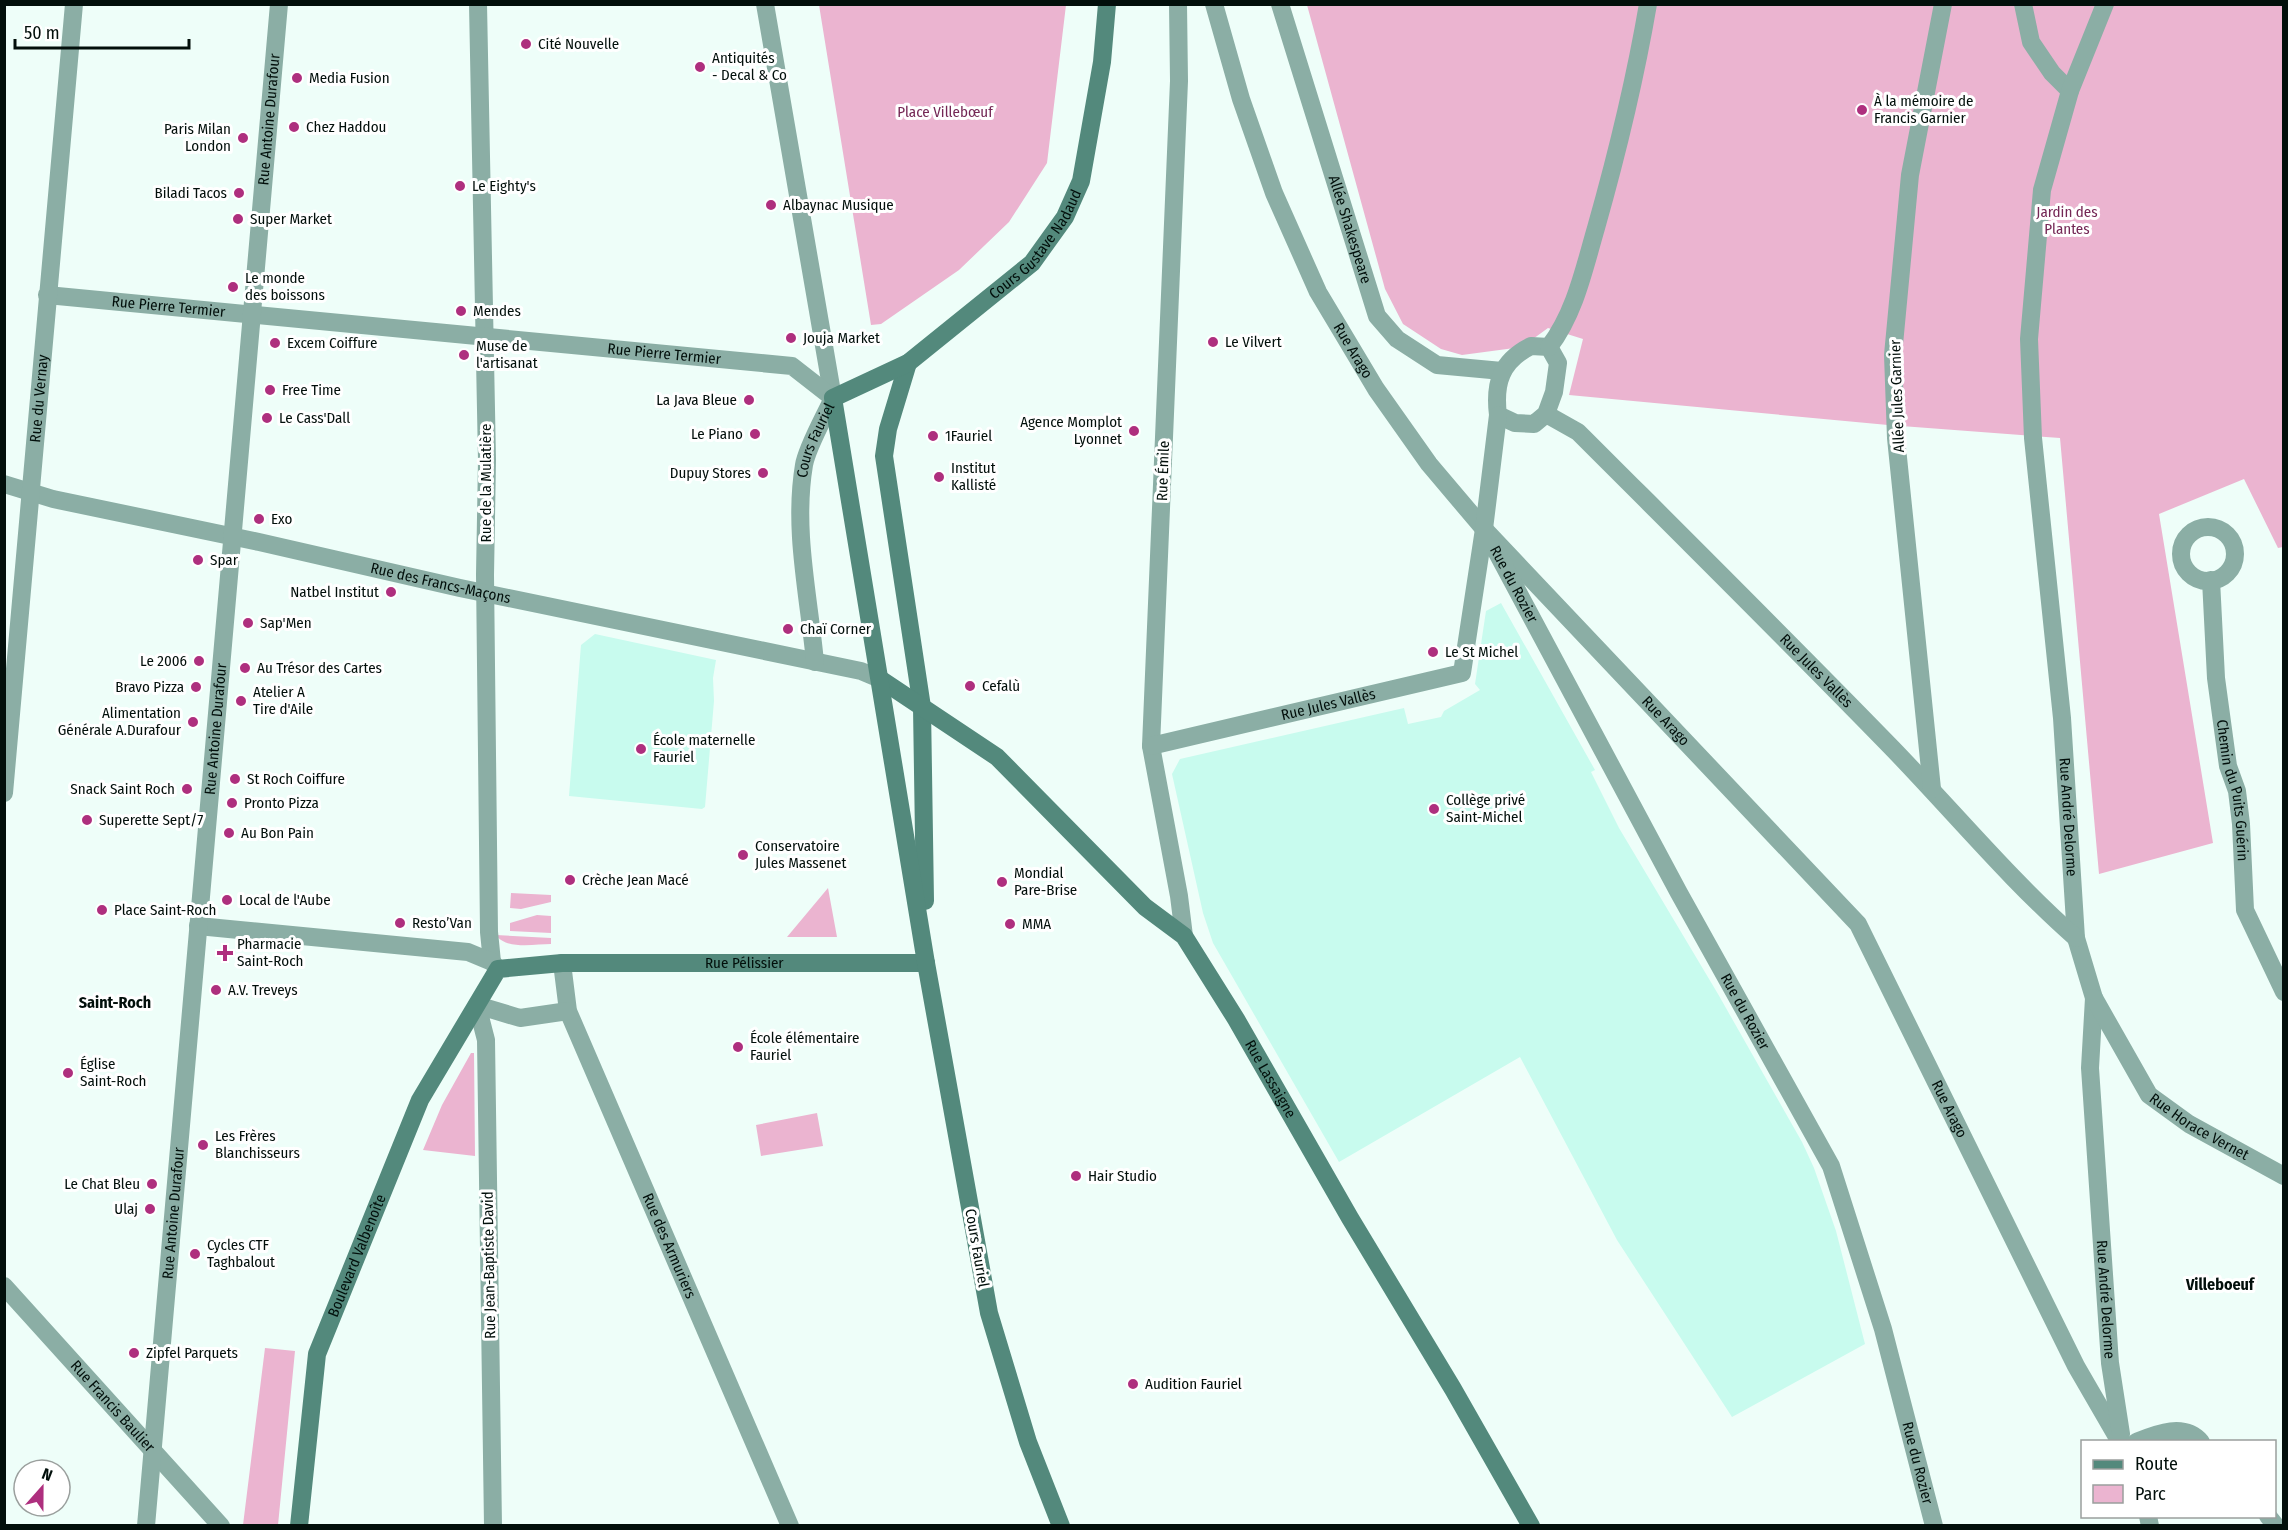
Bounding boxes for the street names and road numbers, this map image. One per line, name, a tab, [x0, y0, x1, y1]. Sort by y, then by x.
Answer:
street label: Rue Antoine Durafour	[254, 52, 284, 186]
street label: Allée Shakespeare	[1325, 173, 1375, 286]
street label: Cours Gustave Nadaud	[986, 187, 1085, 303]
street label: Rue Pierre Termier	[111, 292, 227, 321]
street label: Rue Arago	[1330, 320, 1377, 382]
street label: Rue Pierre Termier	[607, 339, 722, 368]
street label: Allée Jules Garnier	[1886, 339, 1908, 453]
street label: Rue du Vernay	[26, 354, 52, 443]
street label: Cours Fauriel	[793, 400, 838, 479]
street label: Rue de la Mulatière	[477, 424, 495, 542]
street label: Rue Émile	[1153, 440, 1173, 502]
street label: Rue du Rozier	[1486, 543, 1542, 626]
street label: Rue des Francs-Maçons	[369, 559, 512, 607]
street label: Rue Jules Vallès	[1776, 630, 1856, 711]
street label: Rue Antoine Durafour	[201, 662, 230, 796]
street label: Rue Jules Vallès	[1279, 685, 1377, 724]
street label: Rue Arago	[1638, 692, 1693, 750]
street label: Chemin du Puits Guérin	[2213, 718, 2252, 862]
street label: Rue André Delorme	[2056, 757, 2081, 877]
street label: Rue Pélissier	[705, 954, 784, 972]
street label: Rue du Rozier	[1717, 970, 1774, 1054]
street label: Rue Lassaigne	[1241, 1037, 1300, 1121]
street label: Rue Arago	[1928, 1077, 1971, 1141]
street label: Rue Horace Vernet	[2146, 1089, 2252, 1164]
street label: Rue Antoine Durafour	[159, 1146, 188, 1280]
street label: Rue des Armuriers	[639, 1190, 700, 1301]
street label: Rue Jean-Baptiste David	[479, 1191, 499, 1339]
street label: Boulevard Valbenoîte	[324, 1192, 390, 1320]
street label: Cours Fauriel	[961, 1207, 993, 1289]
street label: Rue André Delorme	[2093, 1240, 2119, 1359]
street label: Rue Francis Baulier	[67, 1357, 159, 1456]
street label: Rue du Rozier	[1898, 1420, 1937, 1507]

